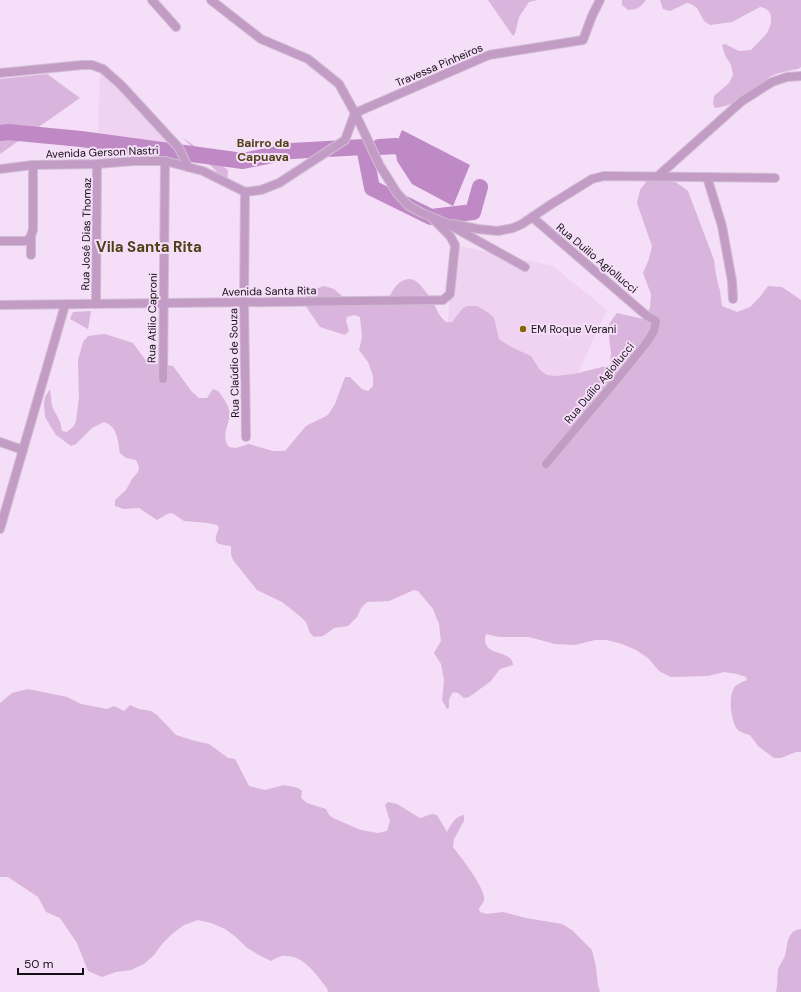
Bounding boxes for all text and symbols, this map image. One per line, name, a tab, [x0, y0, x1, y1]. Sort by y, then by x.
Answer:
street label: Travessa Pinheiros	[393, 40, 485, 90]
district label: Bairro da Capuava	[237, 135, 289, 165]
street label: Avenida Gerson Nastri	[45, 143, 159, 161]
street label: Rua José Dias Thomaz	[78, 177, 94, 291]
street label: Rua Duilio Agiollucci	[553, 220, 641, 296]
district label: Vila Santa Rita	[96, 237, 202, 257]
street label: Rua Atílio Caproni	[144, 273, 160, 363]
street label: Avenida Santa Rita	[222, 283, 316, 299]
street label: Rua Claúdio de Souza	[226, 308, 242, 418]
place label: EM Roque Verani	[531, 322, 616, 336]
marker: EM Roque Verani	[518, 324, 528, 334]
street label: Rua Duílio Agiollucci	[561, 340, 637, 426]
scale bar	[18, 950, 83, 976]
text: 50 m	[24, 956, 53, 972]

